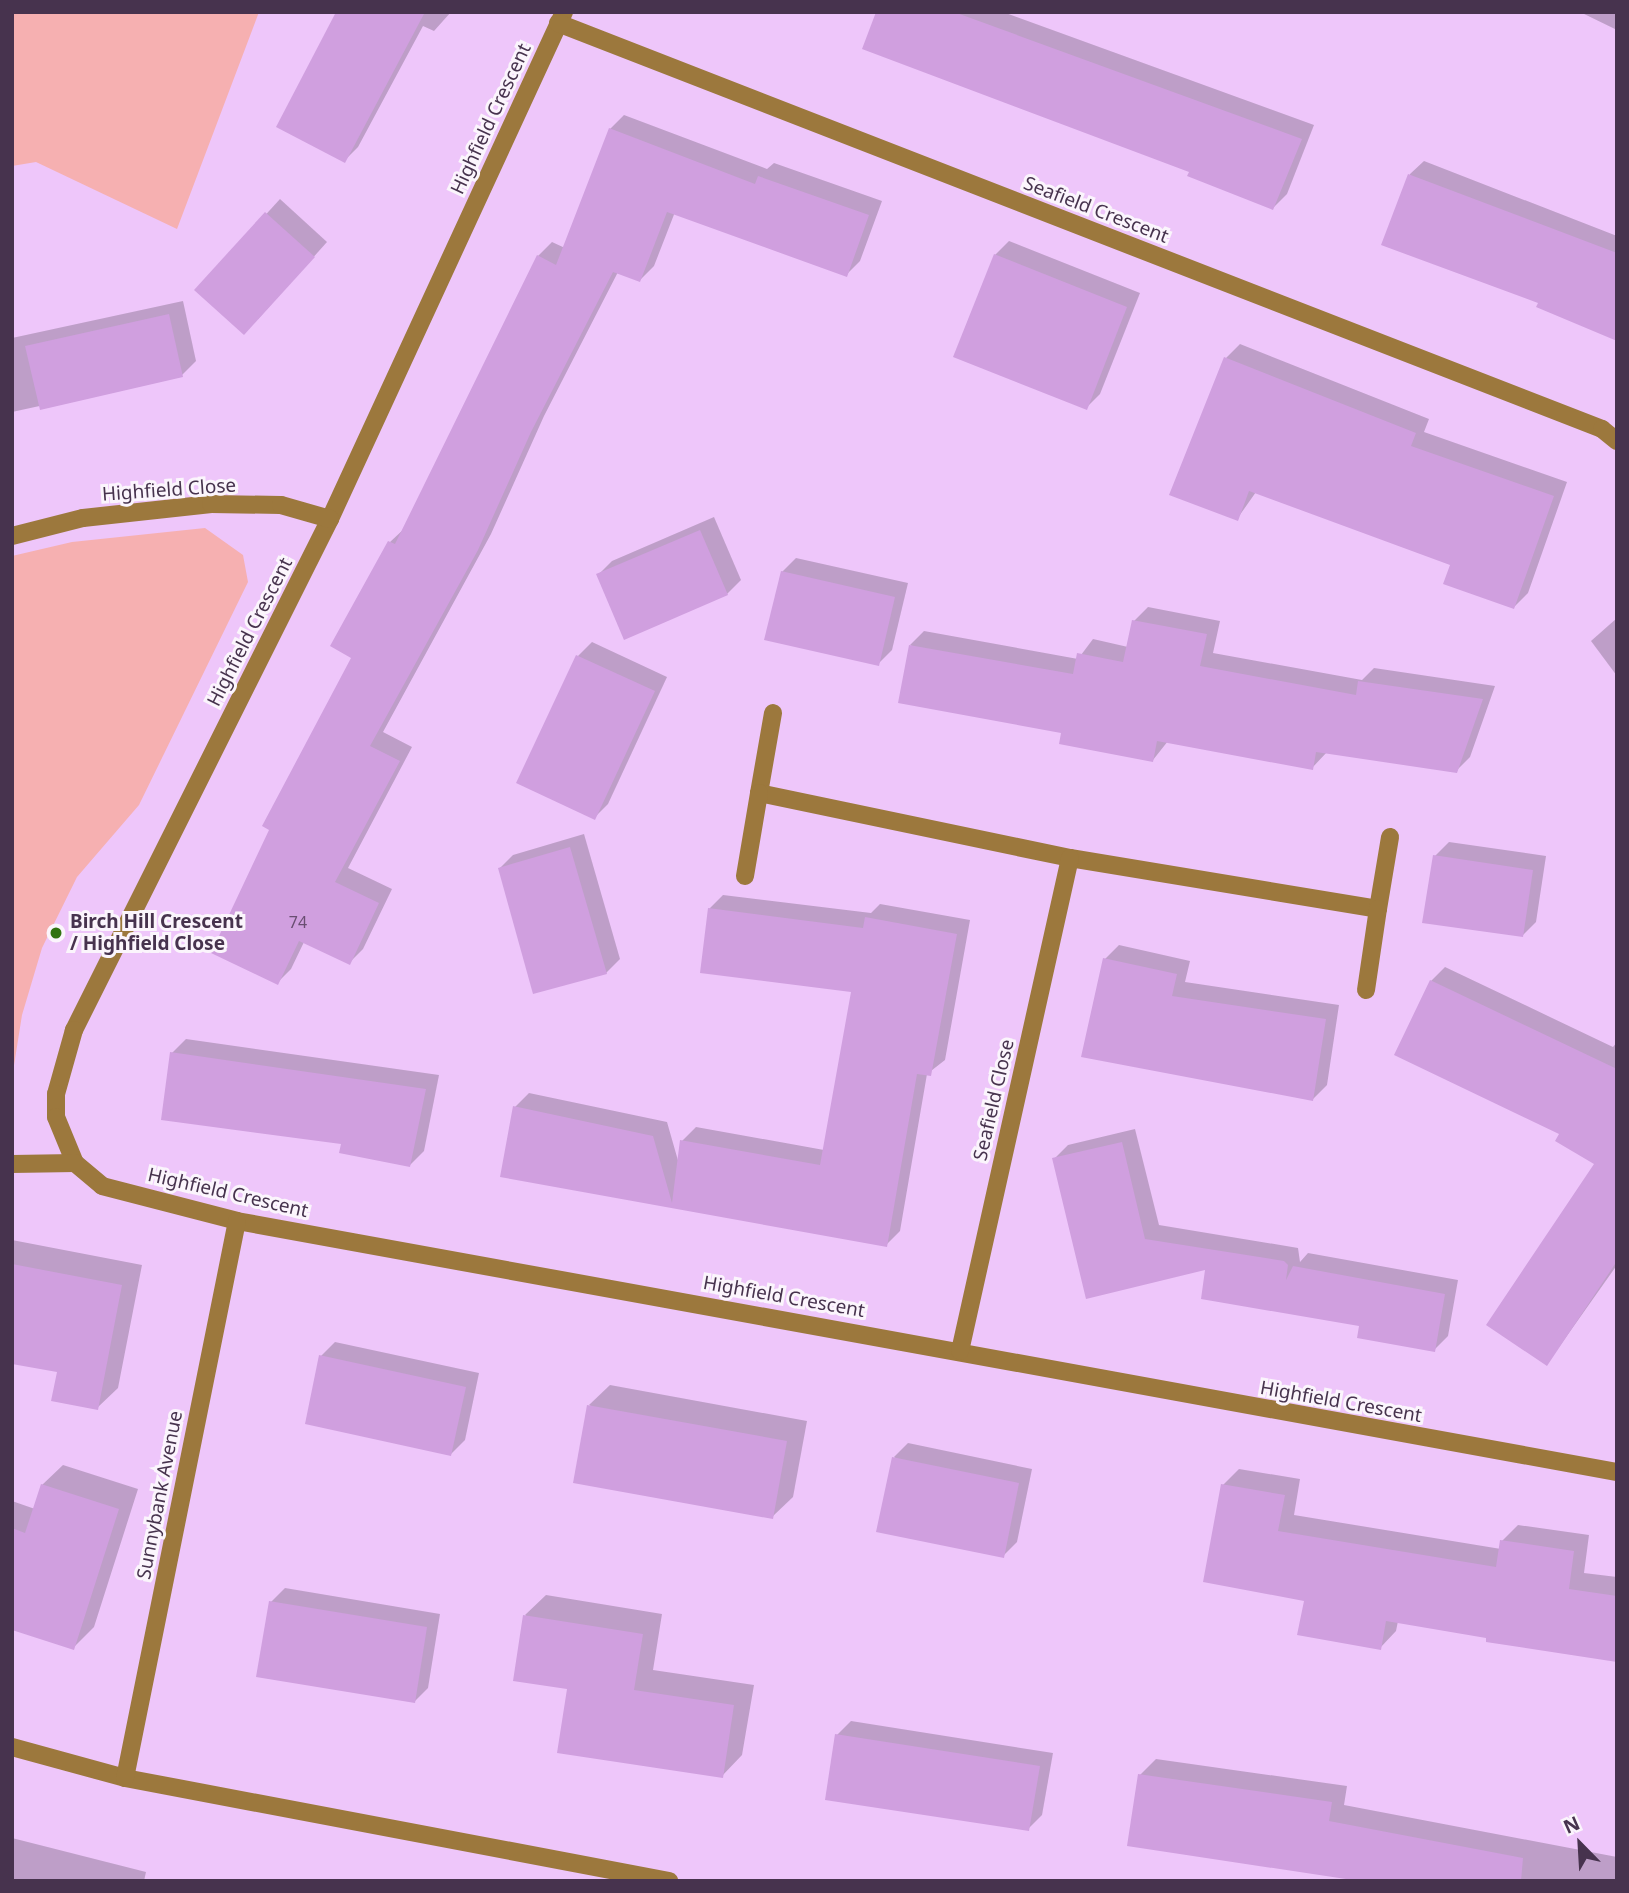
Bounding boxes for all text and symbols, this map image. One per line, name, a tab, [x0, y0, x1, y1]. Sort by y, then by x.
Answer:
street label: Highfield Crescent	[446, 40, 536, 198]
street label: Seafield Crescent	[1020, 172, 1172, 248]
street label: Highfield Close	[101, 474, 237, 506]
street label: Highfield Crescent	[203, 554, 297, 710]
place label: Birch Hill Crescent / Highfield Close	[70, 911, 243, 955]
house number: 74	[289, 912, 307, 932]
marker: Birch Hill Crescent / Highfield Close	[48, 925, 64, 941]
street label: Seafield Close	[969, 1037, 1019, 1163]
street label: Highfield Crescent	[146, 1163, 310, 1223]
street label: Highfield Crescent	[701, 1272, 867, 1322]
street label: Highfield Crescent	[1258, 1377, 1424, 1427]
street label: Sunnybank Avenue	[132, 1409, 188, 1581]
north arrow	[1545, 1809, 1615, 1879]
text: N	[1559, 1810, 1584, 1840]

